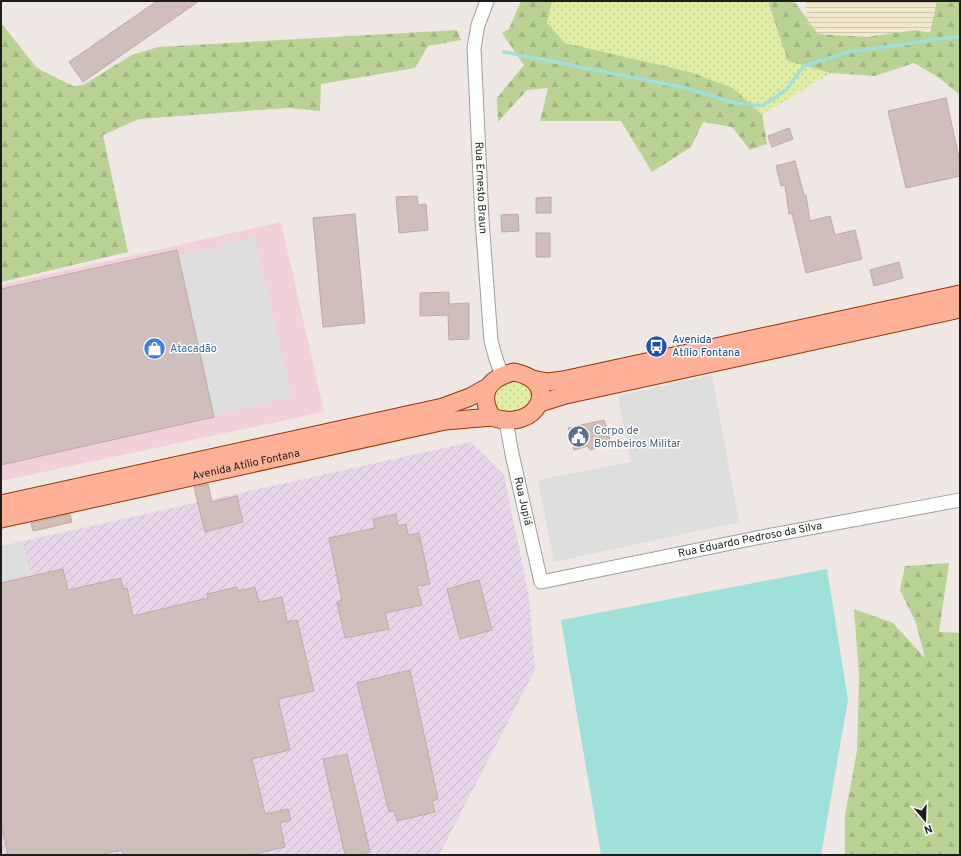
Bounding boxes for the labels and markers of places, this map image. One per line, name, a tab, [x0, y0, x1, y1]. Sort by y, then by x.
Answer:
bus stop icon: Avenida Atílio Fontana	[644, 333, 670, 359]
place label: Avenida Atílio Fontana	[672, 333, 740, 360]
shop icon: Atacadão	[142, 336, 168, 362]
place label: Atacadão	[170, 342, 217, 356]
public building icon: Corpo de Bombeiros Militar	[565, 424, 591, 450]
place label: Corpo de Bombeiros Militar	[594, 424, 682, 451]

